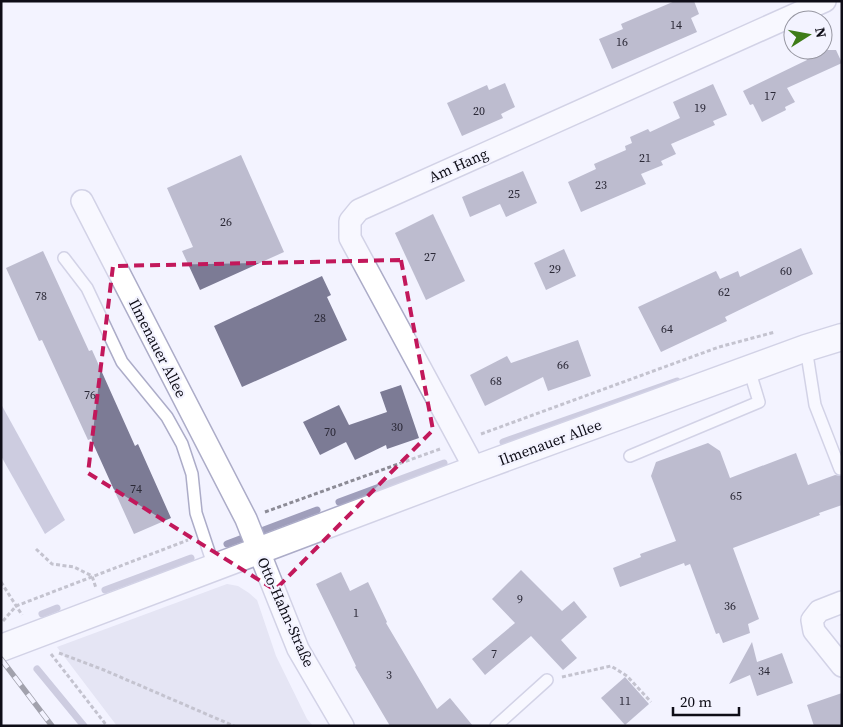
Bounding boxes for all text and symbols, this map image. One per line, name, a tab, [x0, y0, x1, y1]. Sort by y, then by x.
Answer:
north arrow	[783, 10, 833, 60]
house number: 14	[670, 17, 682, 33]
text: N	[810, 26, 832, 39]
house number: 16	[616, 34, 628, 50]
house number: 17	[764, 88, 776, 104]
house number: 19	[694, 100, 706, 116]
house number: 20	[473, 103, 485, 119]
street label: Am Hang	[425, 143, 491, 187]
house number: 21	[639, 150, 651, 166]
house number: 23	[595, 177, 607, 193]
house number: 25	[508, 186, 520, 202]
house number: 26	[220, 214, 232, 230]
house number: 27	[424, 249, 436, 265]
house number: 29	[549, 261, 561, 277]
house number: 60	[780, 263, 792, 279]
house number: 62	[718, 284, 730, 300]
house number: 78	[35, 288, 47, 304]
street label: Ilmenauer Allee	[124, 295, 192, 401]
house number: 28	[314, 310, 326, 326]
house number: 64	[661, 321, 673, 337]
house number: 66	[557, 357, 569, 373]
house number: 68	[490, 373, 502, 389]
house number: 76	[84, 387, 96, 403]
street label: Ilmenauer Allee	[496, 414, 605, 470]
house number: 30	[391, 419, 403, 435]
house number: 70	[324, 424, 336, 440]
house number: 74	[130, 481, 142, 497]
house number: 65	[730, 488, 742, 504]
street label: Otto-Hahn-Straße	[252, 554, 320, 671]
house number: 9	[517, 591, 523, 607]
house number: 36	[724, 598, 736, 614]
house number: 1	[353, 605, 359, 621]
house number: 7	[491, 646, 497, 662]
house number: 34	[758, 663, 770, 679]
house number: 3	[386, 667, 392, 683]
scale bar	[673, 684, 739, 716]
text: 20 m	[680, 691, 712, 712]
house number: 11	[619, 693, 631, 709]

